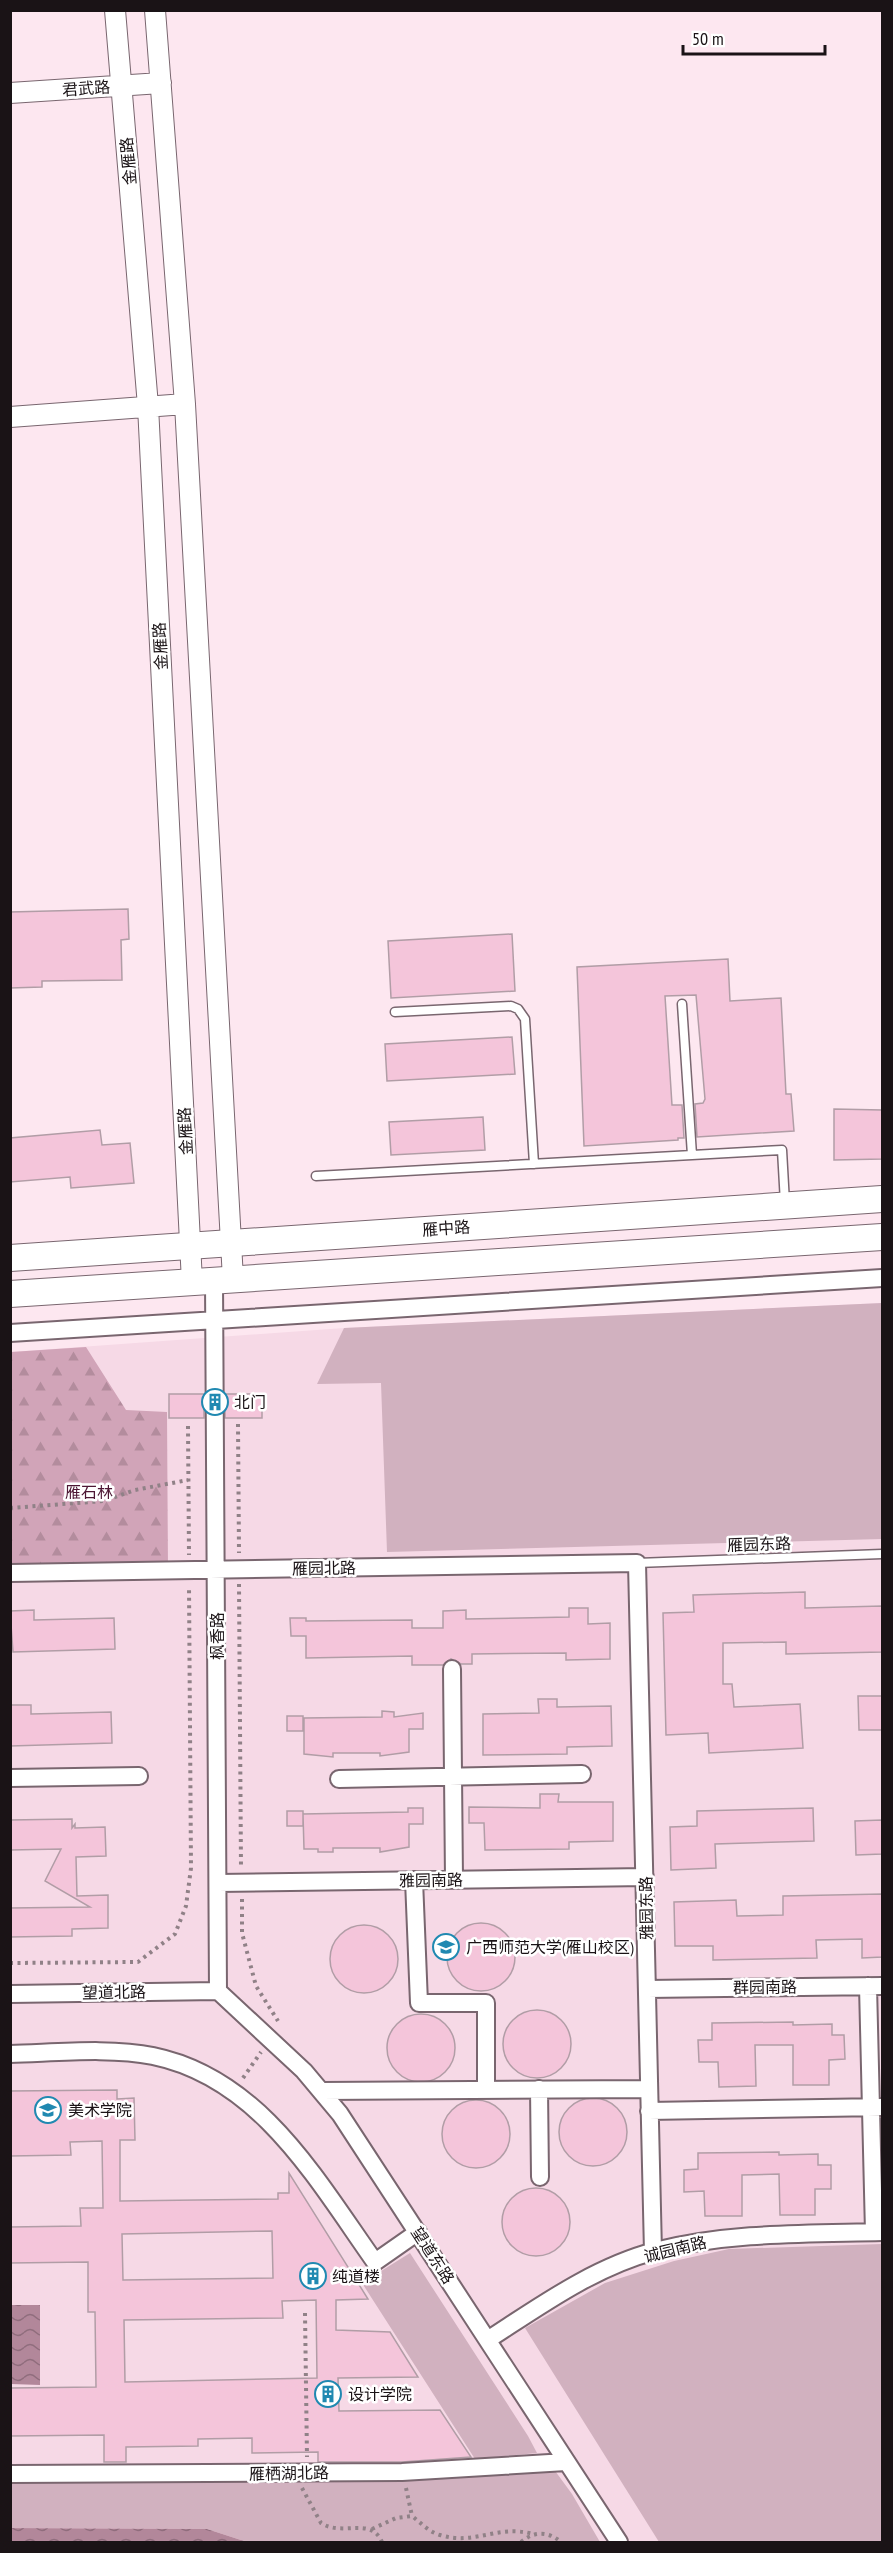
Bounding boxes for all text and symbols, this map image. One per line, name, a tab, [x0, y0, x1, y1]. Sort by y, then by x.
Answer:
scale bar	[683, 18, 826, 56]
text: 50 m	[692, 27, 724, 50]
street label: 君武路	[61, 76, 111, 100]
street label: 金雁路	[116, 136, 140, 186]
street label: 金雁路	[149, 622, 171, 670]
street label: 金雁路	[174, 1107, 196, 1155]
street label: 雁中路	[421, 1216, 471, 1240]
building icon: 北门	[200, 1387, 230, 1417]
place label: 北门	[234, 1392, 266, 1412]
park label: 雁石林	[65, 1482, 113, 1502]
street label: 雁园东路	[727, 1533, 791, 1555]
street label: 雁园北路	[292, 1557, 356, 1579]
street label: 枫香路	[207, 1612, 227, 1660]
street label: 雅园南路	[399, 1869, 463, 1891]
street label: 雅园东路	[635, 1876, 657, 1940]
school or university icon: 广西师范大学(雁山校区)	[431, 1932, 461, 1962]
place label: 广西师范大学(雁山校区)	[466, 1937, 634, 1957]
street label: 群园南路	[733, 1976, 797, 1998]
street label: 望道北路	[82, 1981, 146, 2003]
school or university icon: 美术学院	[33, 2095, 63, 2125]
place label: 美术学院	[68, 2100, 132, 2120]
street label: 望道东路	[407, 2223, 459, 2287]
street label: 诚园南路	[642, 2232, 708, 2266]
building icon: 纯道楼	[298, 2261, 328, 2291]
place label: 纯道楼	[332, 2266, 380, 2286]
building icon: 设计学院	[313, 2379, 343, 2409]
place label: 设计学院	[348, 2384, 412, 2404]
street label: 雁栖湖北路	[249, 2462, 329, 2484]

